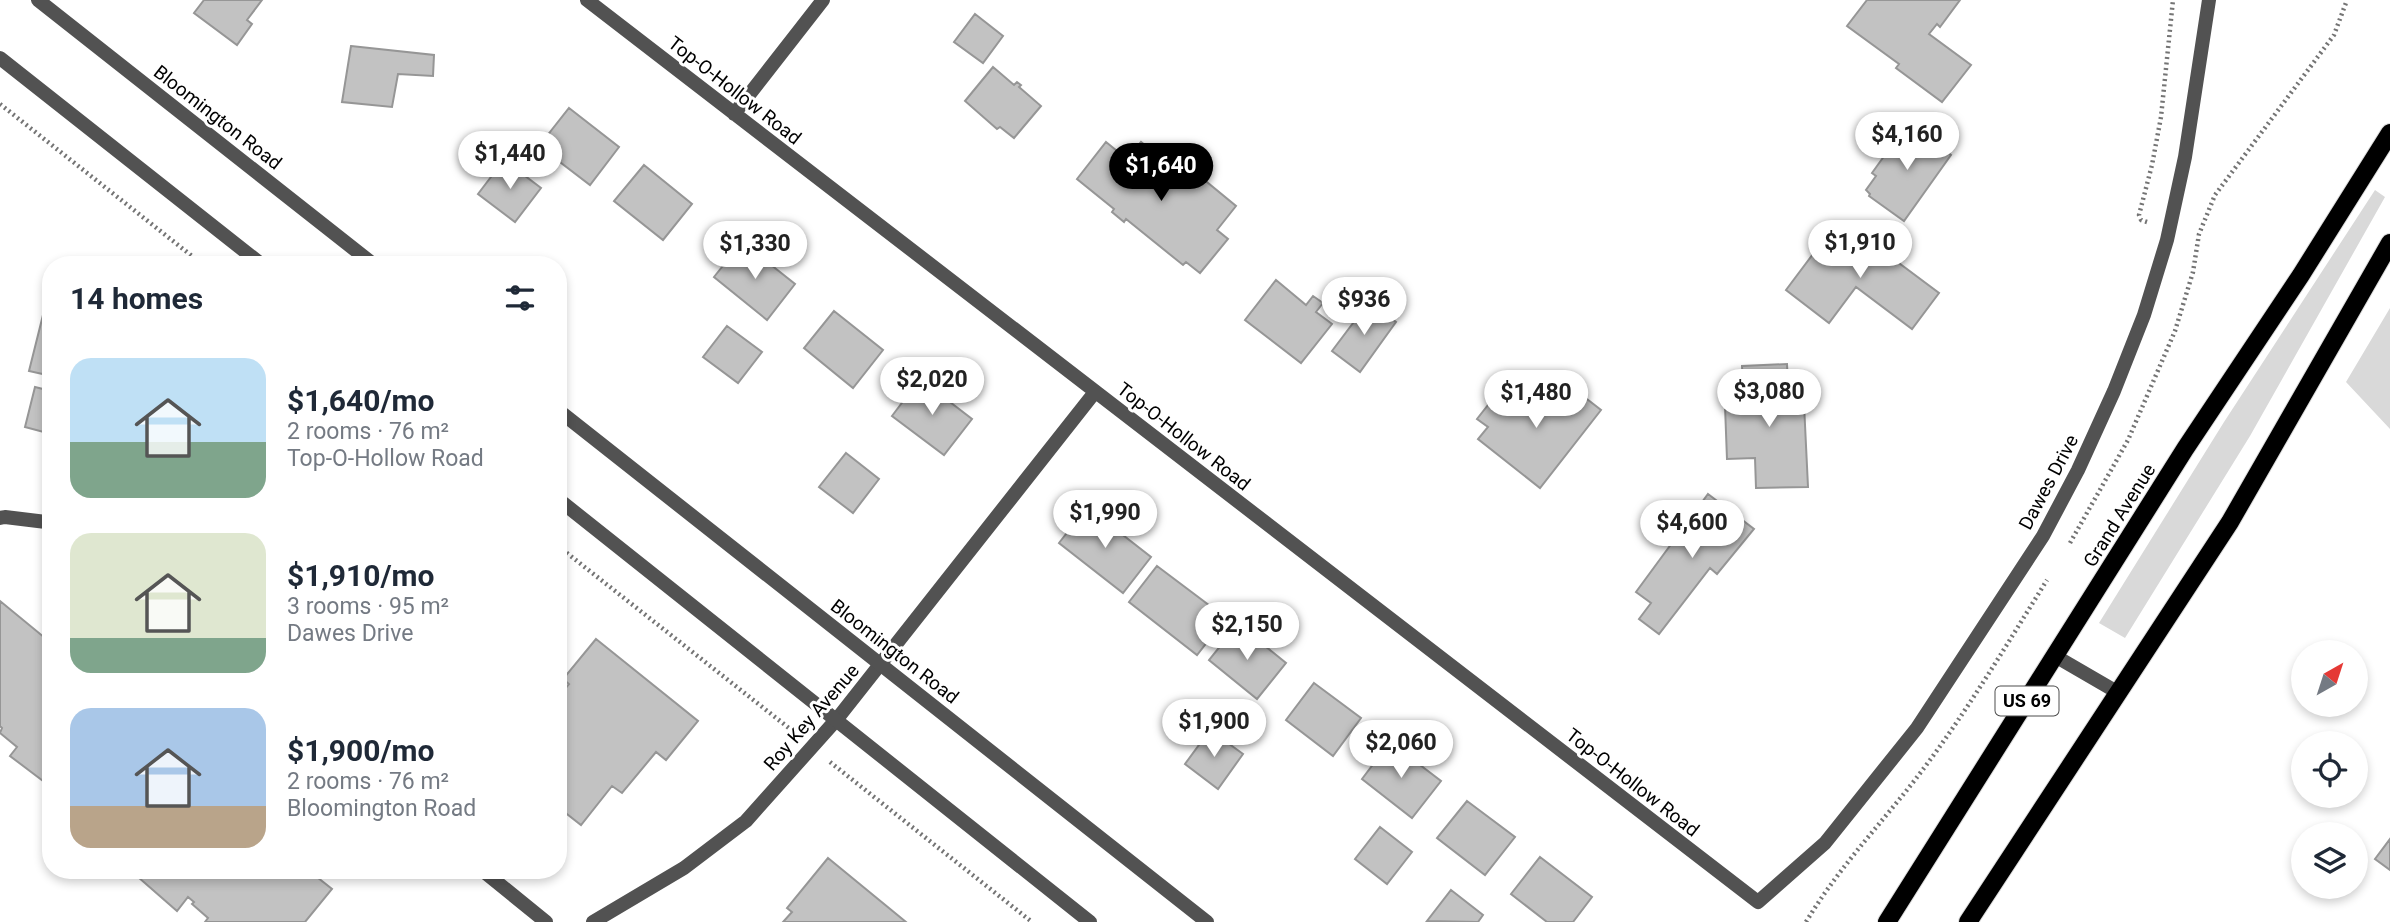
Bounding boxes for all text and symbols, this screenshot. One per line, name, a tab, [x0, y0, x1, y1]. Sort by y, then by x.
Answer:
street label: Top-O-Hollow Road	[664, 31, 806, 149]
street label: Bloomington Road	[149, 60, 286, 175]
pin: $4,160	[1850, 113, 1964, 172]
text: $4,160	[1871, 121, 1943, 148]
pin: $1,440	[453, 132, 567, 191]
text: $1,440	[474, 140, 546, 167]
pin: $1,640	[1104, 144, 1218, 203]
text: $1,640	[1125, 152, 1197, 179]
pin: $1,910	[1803, 220, 1917, 280]
pin: $1,330	[698, 222, 812, 281]
text: $1,910	[1824, 229, 1896, 256]
text: $1,330	[719, 230, 791, 257]
pin: $936	[1323, 278, 1405, 337]
icon: filters	[501, 279, 539, 317]
text: 14 homes	[70, 281, 203, 316]
text: $936	[1338, 286, 1390, 313]
pin: $2,020	[875, 358, 989, 417]
text: $2,020	[896, 366, 968, 393]
pin: $1,480	[1479, 370, 1593, 430]
pin: $3,080	[1712, 370, 1826, 429]
street label: Top-O-Hollow Road	[1113, 377, 1255, 495]
text: $3,080	[1733, 378, 1805, 405]
text: $1,480	[1500, 379, 1572, 406]
text: $1,640/mo	[287, 383, 435, 418]
icon: home	[126, 386, 210, 470]
text: 2 rooms · 76 m²	[287, 418, 449, 445]
street label: Dawes Drive	[2014, 431, 2083, 534]
text: Top-O-Hollow Road	[287, 445, 484, 472]
street label: Grand Avenue	[2079, 459, 2160, 571]
pin: $1,990	[1048, 490, 1162, 550]
text: $1,990	[1069, 499, 1141, 526]
pin: $4,600	[1635, 500, 1749, 560]
text: $4,600	[1656, 509, 1728, 536]
text: $1,910/mo	[287, 558, 435, 593]
icon: home	[126, 561, 210, 645]
text: 3 rooms · 95 m²	[287, 593, 449, 620]
street label: Bloomington Road	[826, 594, 963, 709]
pin: $2,150	[1190, 602, 1304, 662]
text: $2,150	[1211, 611, 1283, 638]
text: Dawes Drive	[287, 620, 413, 647]
north arrow	[2291, 640, 2368, 718]
map controls	[2291, 640, 2368, 899]
street label: Roy Key Avenue	[759, 659, 864, 775]
road number: US 69	[1996, 686, 2058, 716]
pin: $1,900	[1157, 700, 1271, 759]
text: $1,900	[1178, 708, 1250, 735]
pin: $2,060	[1344, 720, 1458, 780]
street label: Top-O-Hollow Road	[1562, 723, 1704, 841]
text: $2,060	[1365, 729, 1437, 756]
button: locate	[2291, 731, 2368, 808]
text: $1,900/mo	[287, 733, 435, 768]
icon: home	[126, 736, 210, 820]
text: 2 rooms · 76 m²	[287, 768, 449, 795]
text: Bloomington Road	[287, 795, 476, 822]
button: layers	[2291, 822, 2368, 899]

